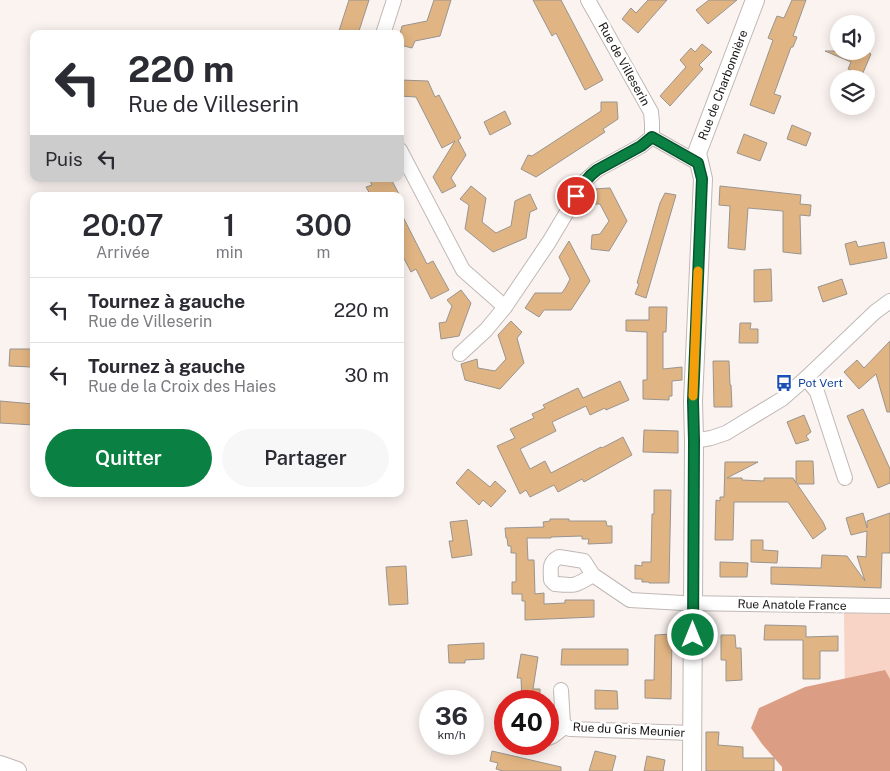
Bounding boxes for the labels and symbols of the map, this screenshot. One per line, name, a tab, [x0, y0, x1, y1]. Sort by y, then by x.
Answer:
street label: Rue de Villeserin	[595, 20, 653, 108]
street label: Rue de Charbonnière	[696, 28, 751, 142]
pin	[555, 175, 597, 217]
bus stop icon: Pot Vert	[774, 373, 794, 393]
place label: Pot Vert	[798, 376, 843, 390]
street label: Rue Anatole France	[737, 597, 847, 613]
position arrow	[666, 608, 718, 660]
speed limit sign: 40	[494, 690, 559, 755]
street label: Rue du Gris Meunier	[572, 720, 686, 740]

